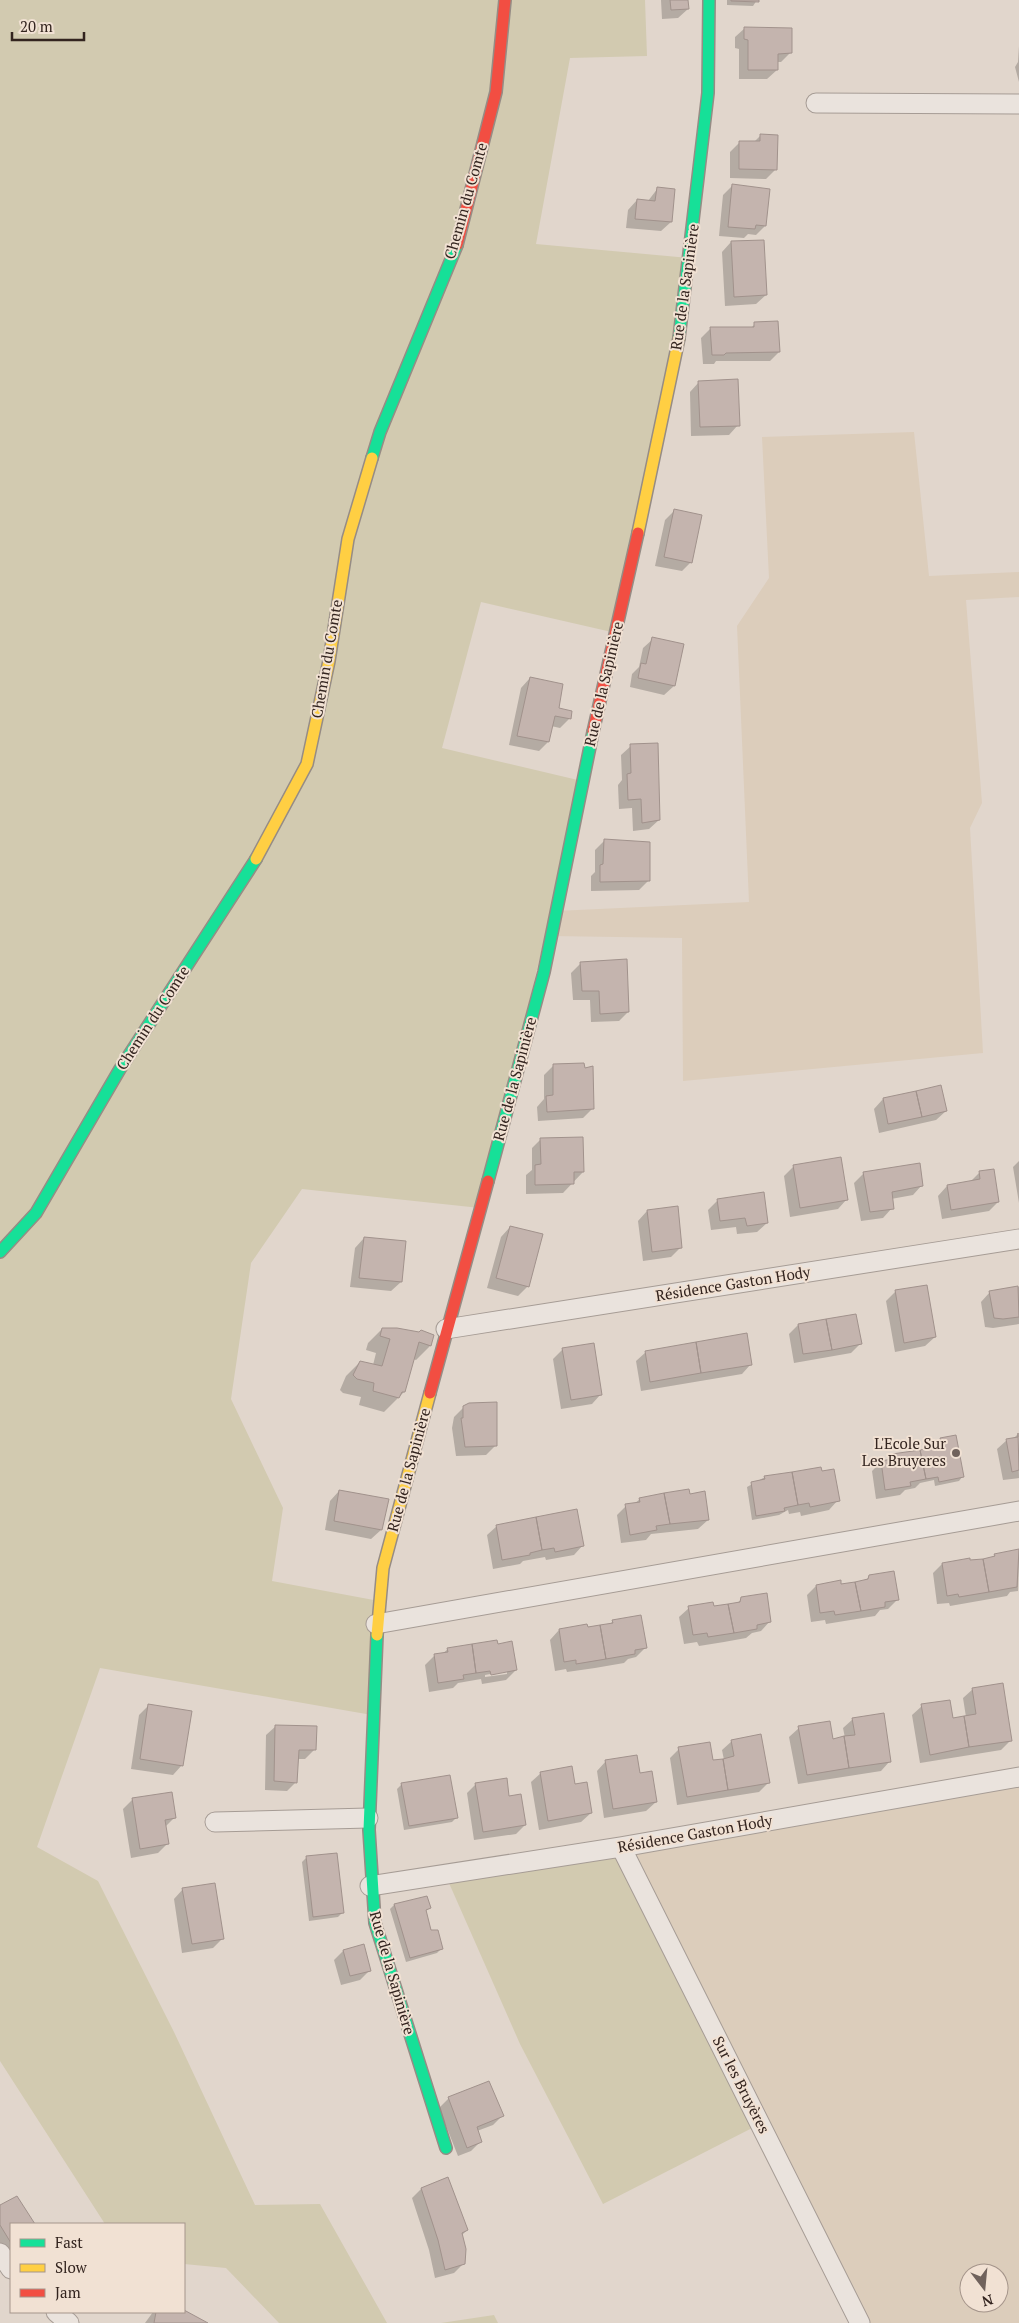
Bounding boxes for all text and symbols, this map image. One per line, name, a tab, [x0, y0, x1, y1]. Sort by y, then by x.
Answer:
scale bar	[12, 10, 85, 42]
text: 20 m	[20, 16, 53, 36]
street label: Chemin du Comte	[439, 140, 491, 261]
street label: Rue de la Sapinière	[665, 222, 703, 351]
street label: Chemin du Comte	[306, 598, 346, 720]
street label: Rue de la Sapinière	[579, 619, 627, 748]
street label: Chemin du Comte	[111, 962, 193, 1073]
street label: Rue de la Sapinière	[488, 1015, 540, 1143]
street label: Résidence Gaston Hody	[654, 1261, 812, 1305]
street label: Rue de la Sapinière	[382, 1406, 434, 1534]
place label: L'Ecole Sur Les Bruyeres	[862, 1433, 946, 1470]
marker: L'Ecole Sur Les Bruyeres	[950, 1447, 962, 1459]
street label: Résidence Gaston Hody	[616, 1810, 774, 1856]
street label: Rue de la Sapinière	[366, 1909, 420, 2037]
street label: Sur les Bruyères	[709, 2033, 775, 2137]
legend	[10, 2223, 185, 2313]
text: Fast	[55, 2232, 83, 2252]
text: Slow	[55, 2257, 88, 2277]
north arrow	[959, 2263, 1009, 2313]
text: Jam	[55, 2282, 81, 2302]
text: N	[980, 2290, 995, 2312]

